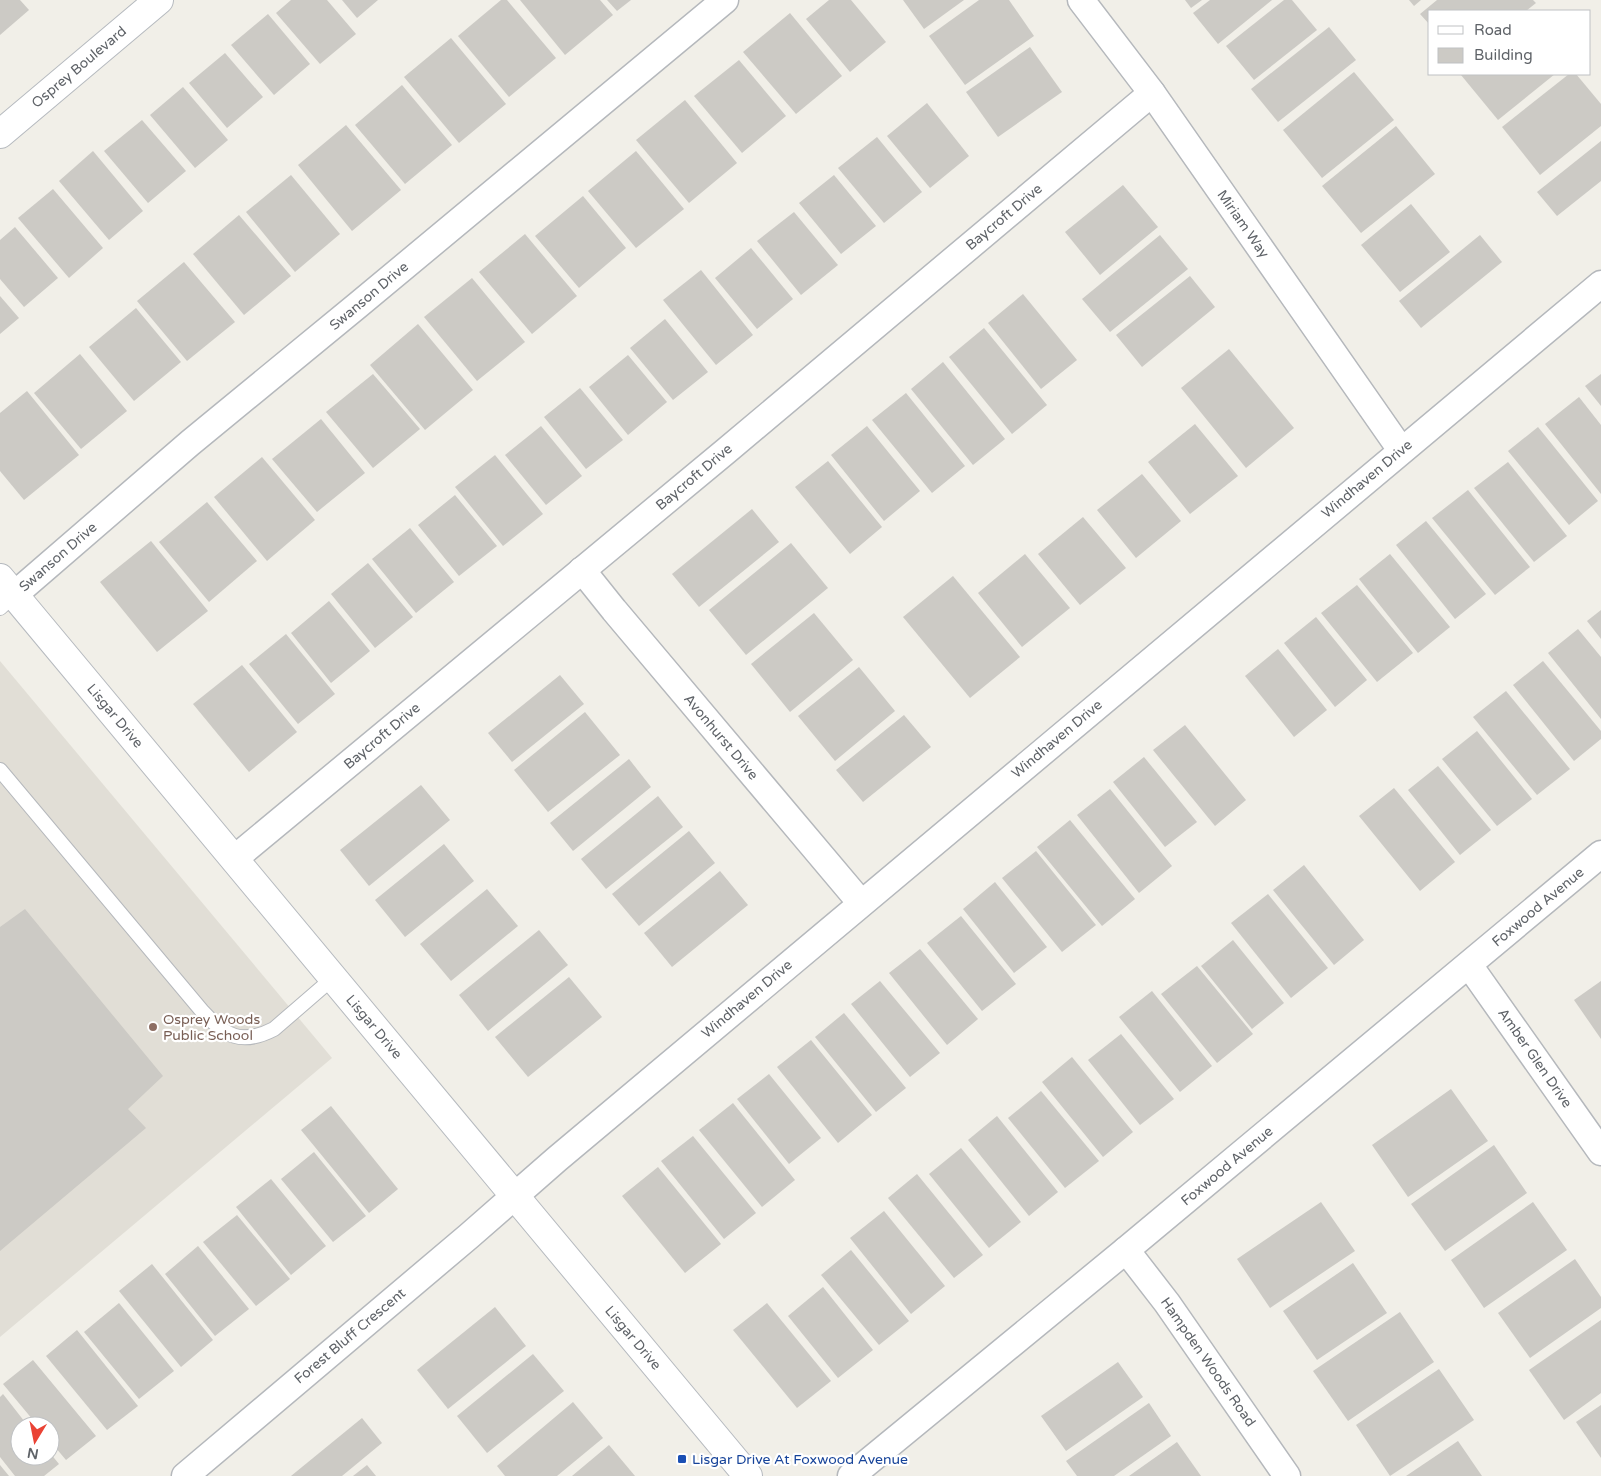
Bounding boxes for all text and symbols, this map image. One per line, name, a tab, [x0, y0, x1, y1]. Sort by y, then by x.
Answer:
legend	[1428, 10, 1591, 75]
text: Road	[1474, 21, 1512, 39]
street label: Osprey Boulevard	[28, 22, 130, 112]
text: Building	[1474, 46, 1533, 64]
street label: Baycroft Drive	[962, 180, 1046, 254]
street label: Miriam Way	[1213, 187, 1273, 262]
street label: Swanson Drive	[326, 258, 412, 334]
street label: Windhaven Drive	[1318, 436, 1416, 522]
street label: Baycroft Drive	[652, 440, 736, 514]
street label: Swanson Drive	[16, 519, 100, 595]
street label: Lisgar Drive	[83, 680, 147, 752]
street label: Avonhurst Drive	[680, 691, 762, 783]
street label: Windhaven Drive	[1008, 696, 1106, 782]
street label: Baycroft Drive	[340, 699, 424, 773]
street label: Foxwood Avenue	[1489, 864, 1587, 950]
street label: Windhaven Drive	[698, 956, 796, 1042]
street label: Lisgar Drive	[342, 991, 406, 1063]
street label: Amber Glen Drive	[1494, 1005, 1576, 1111]
place label: Osprey Woods Public School	[163, 1011, 260, 1044]
marker: Osprey Woods Public School	[147, 1021, 159, 1033]
street label: Foxwood Avenue	[1178, 1123, 1276, 1209]
street label: Forest Bluff Crescent	[291, 1284, 409, 1387]
street label: Hampden Woods Road	[1157, 1294, 1259, 1430]
street label: Lisgar Drive	[601, 1302, 665, 1374]
north arrow	[10, 1416, 60, 1466]
text: N	[26, 1444, 40, 1463]
place label: Lisgar Drive At Foxwood Avenue	[692, 1451, 908, 1468]
marker: Lisgar Drive At Foxwood Avenue	[676, 1453, 688, 1465]

